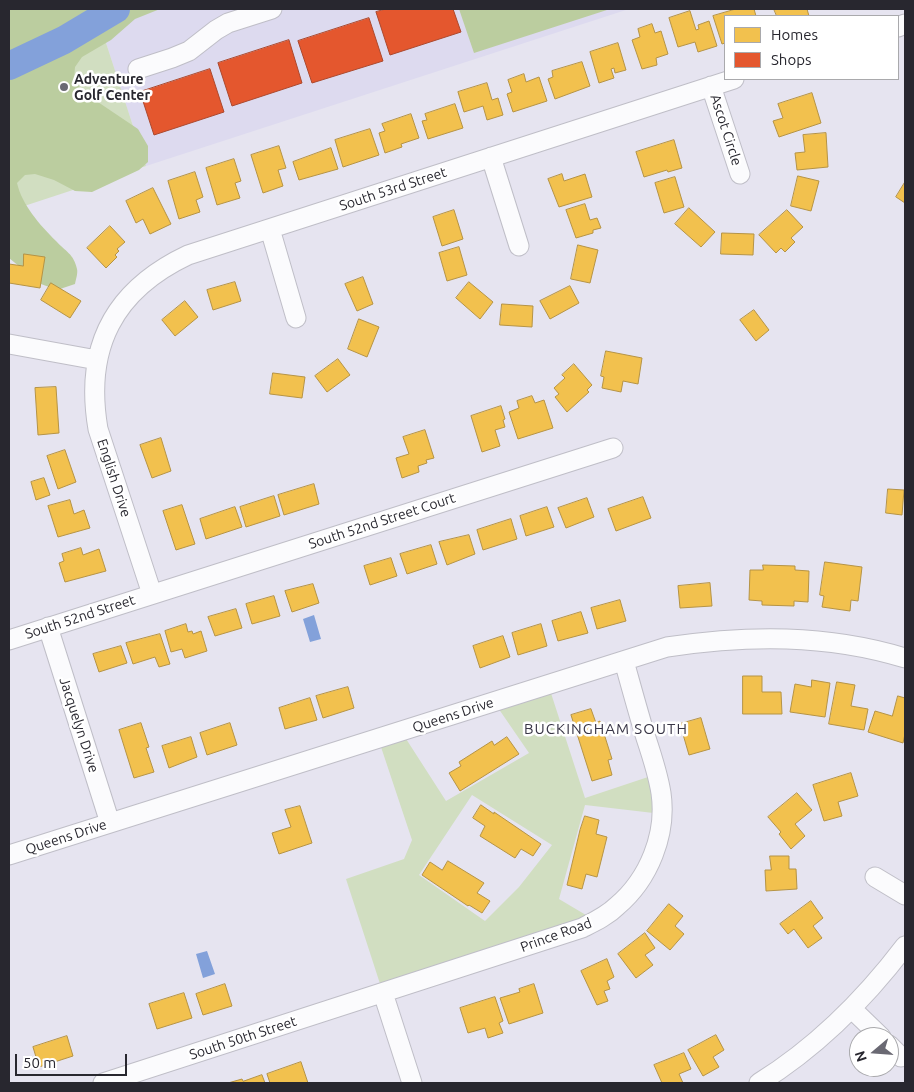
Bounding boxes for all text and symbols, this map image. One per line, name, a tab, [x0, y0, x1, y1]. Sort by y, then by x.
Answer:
legend	[724, 15, 899, 80]
text: Homes	[771, 26, 818, 43]
text: Shops	[771, 51, 812, 68]
place label: Adventure Golf Center	[74, 71, 150, 104]
marker: Adventure Golf Center	[58, 81, 70, 93]
street label: Ascot Circle	[707, 92, 745, 168]
street label: South 53rd Street	[337, 164, 449, 214]
street label: English Drive	[93, 437, 135, 519]
street label: South 52nd Street Court	[307, 489, 457, 553]
street label: South 52nd Street	[23, 591, 137, 643]
street label: Jacquelyn Drive	[56, 675, 102, 775]
street label: Queens Drive	[410, 694, 496, 736]
district label: BUCKINGHAM SOUTH	[522, 720, 690, 738]
street label: Queens Drive	[23, 816, 109, 858]
street label: Prince Road	[518, 914, 594, 956]
street label: South 50th Street	[187, 1013, 299, 1063]
north arrow	[849, 1027, 899, 1077]
scale bar	[18, 1044, 130, 1076]
text: N	[851, 1049, 870, 1064]
text: 50 m	[23, 1054, 56, 1071]

